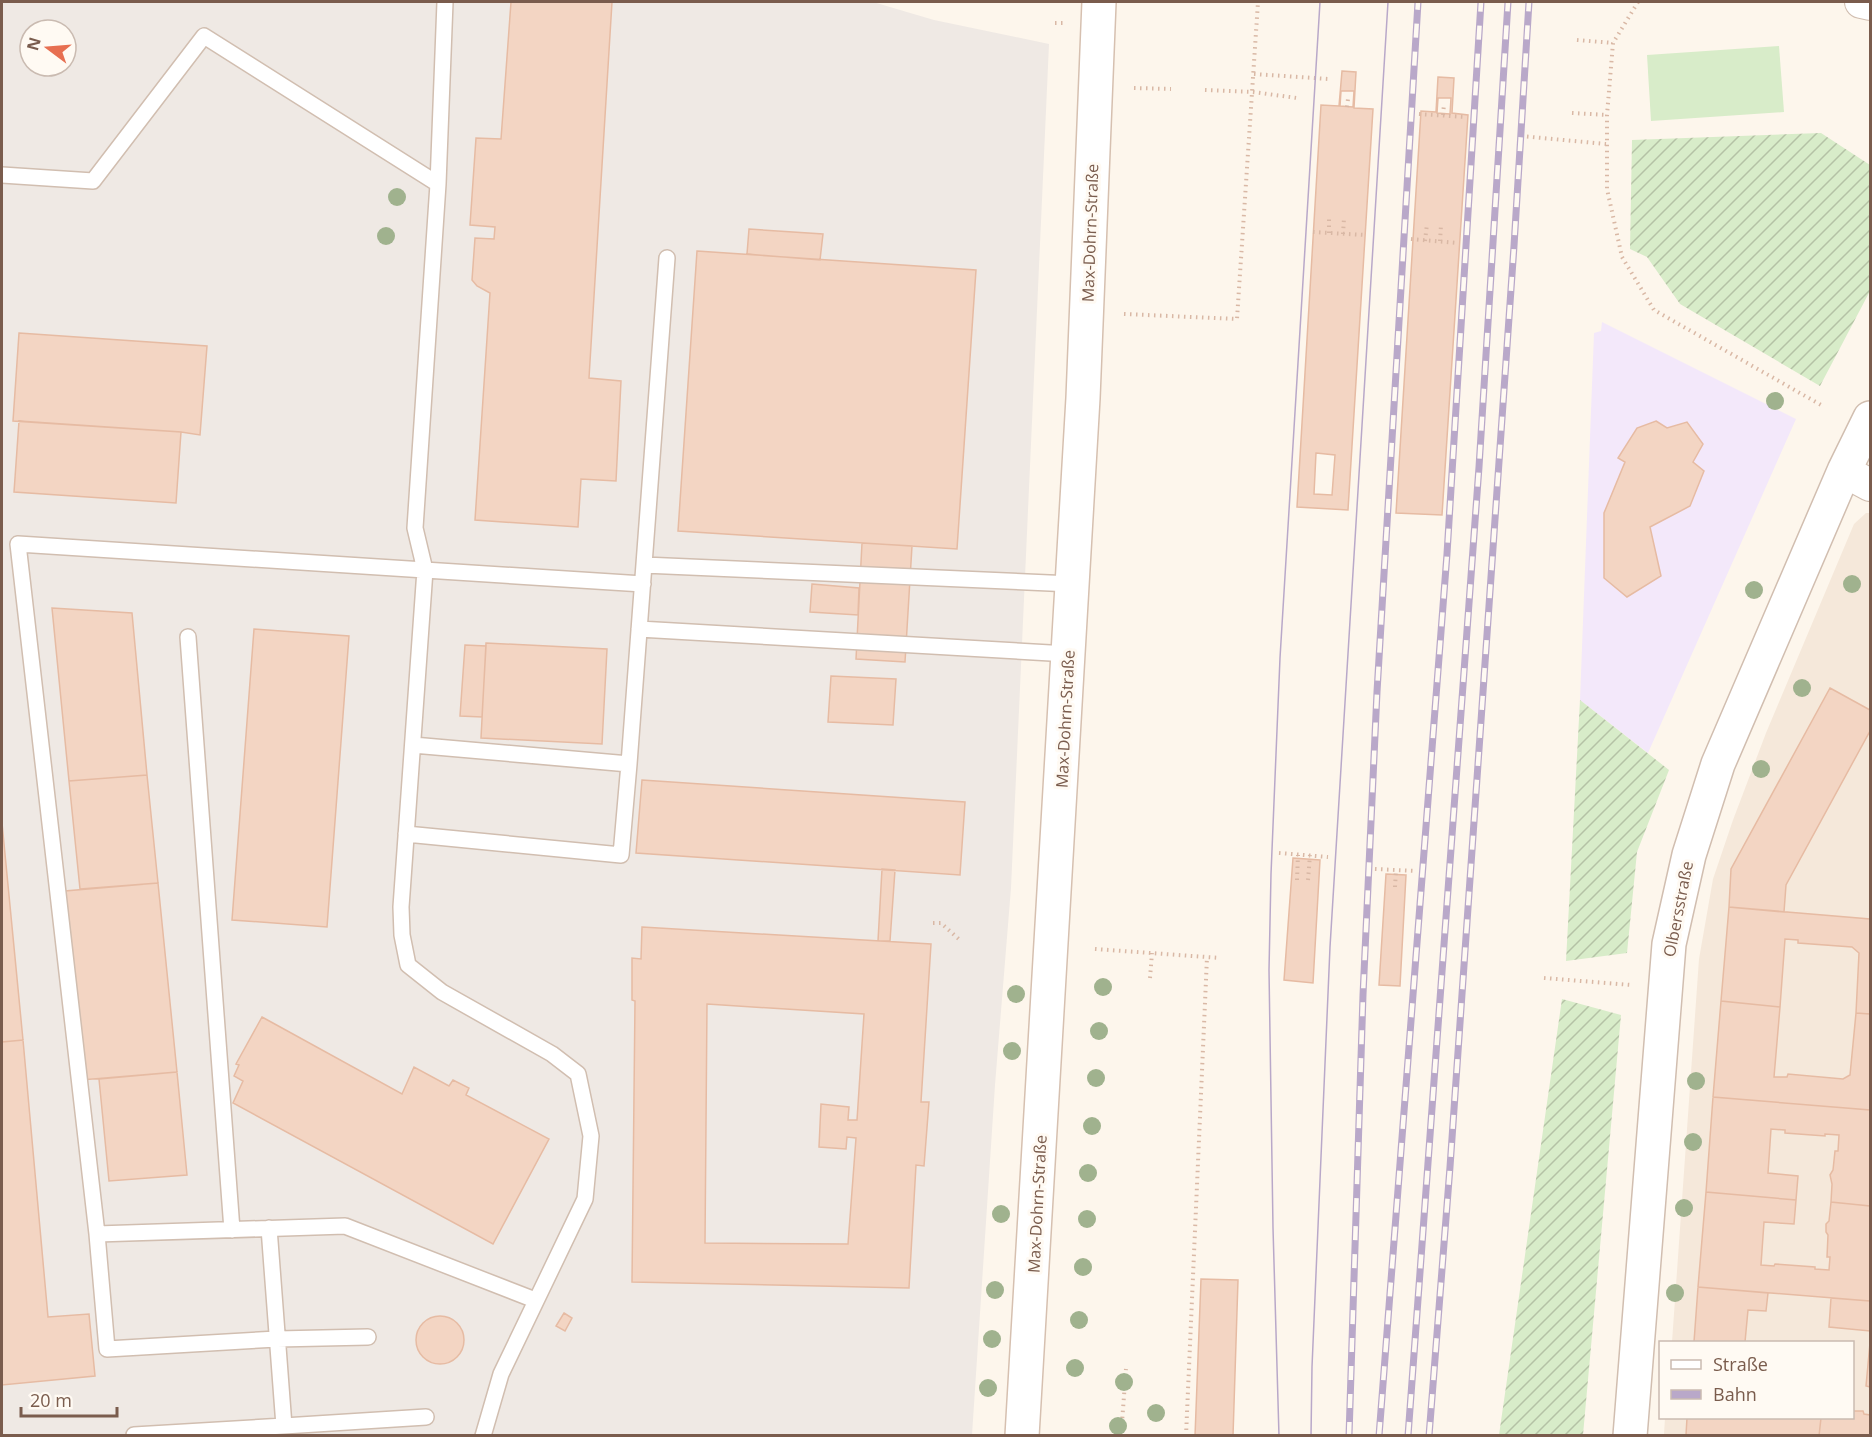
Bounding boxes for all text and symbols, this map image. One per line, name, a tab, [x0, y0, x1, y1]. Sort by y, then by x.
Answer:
north arrow	[18, 18, 78, 78]
text: N	[21, 35, 46, 53]
street label: Max-Dohrn-Straße	[1077, 164, 1103, 302]
street label: Max-Dohrn-Straße	[1050, 649, 1080, 789]
street label: Olbersstraße	[1658, 859, 1698, 959]
street label: Max-Dohrn-Straße	[1022, 1134, 1052, 1274]
legend	[1659, 1341, 1854, 1419]
text: Straße	[1713, 1352, 1768, 1376]
scale bar	[21, 1380, 117, 1418]
text: Bahn	[1713, 1382, 1757, 1406]
text: 20 m	[30, 1388, 72, 1412]

